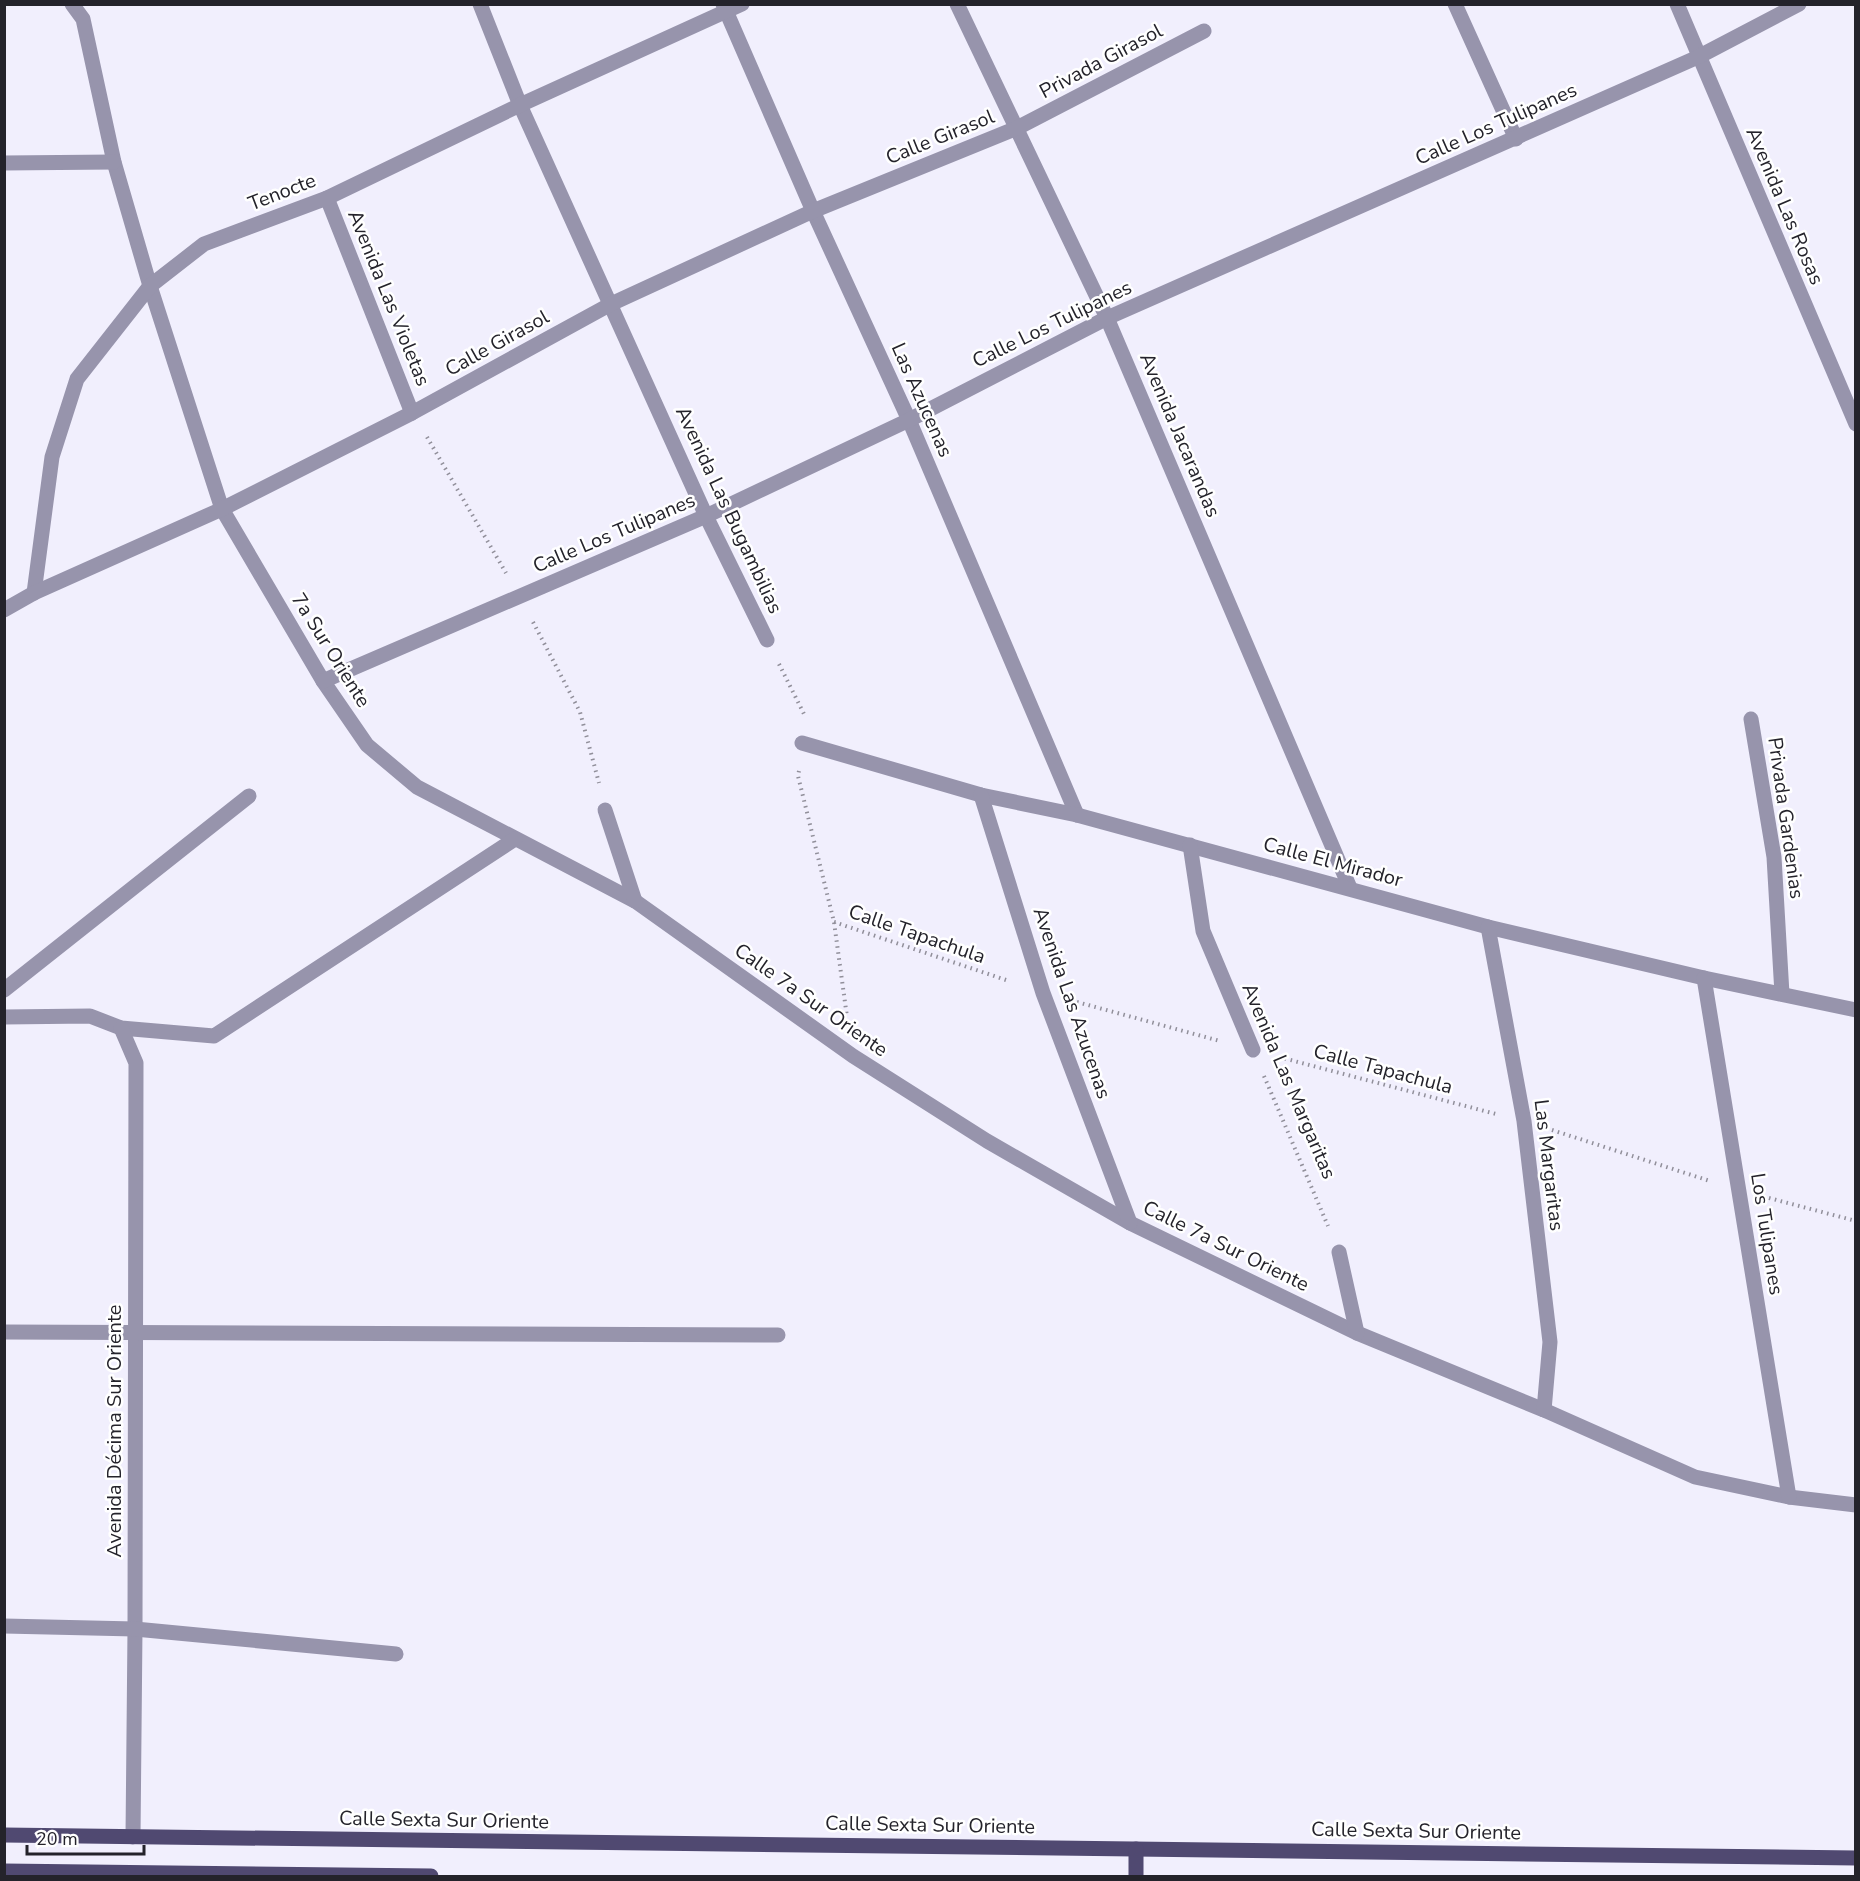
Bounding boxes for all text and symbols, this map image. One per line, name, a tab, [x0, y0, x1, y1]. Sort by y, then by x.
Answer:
street label: Privada Girasol	[1035, 17, 1167, 105]
street label: Calle Los Tulipanes	[1411, 76, 1581, 172]
street label: Calle Girasol	[882, 103, 998, 171]
street label: Avenida Las Rosas	[1740, 123, 1830, 289]
street label: Tenocte	[244, 167, 320, 217]
street label: Avenida Las Violetas	[341, 206, 437, 390]
street label: Calle Los Tulipanes	[968, 274, 1136, 374]
street label: Calle Girasol	[440, 303, 554, 383]
street label: Las Azucenas	[885, 339, 959, 461]
street label: Avenida Jacarandas	[1133, 349, 1227, 521]
street label: Avenida Las Bugambilias	[669, 402, 789, 618]
street label: Calle Los Tulipanes	[529, 487, 699, 579]
street label: 7a Sur Oriente	[285, 588, 377, 712]
street label: Privada Gardenias	[1761, 735, 1811, 901]
street label: Calle El Mirador	[1260, 830, 1406, 894]
street label: Calle Tapachula	[845, 898, 989, 970]
street label: Avenida Las Azucenas	[1027, 904, 1117, 1102]
street label: Calle 7a Sur Oriente	[729, 937, 893, 1063]
street label: Avenida Las Margaritas	[1235, 979, 1343, 1183]
street label: Calle Tapachula	[1310, 1037, 1456, 1101]
street label: Las Margaritas	[1528, 1098, 1570, 1232]
street label: Los Tulipanes	[1744, 1171, 1790, 1297]
street label: Calle 7a Sur Oriente	[1139, 1194, 1313, 1298]
street label: Avenida Décima Sur Oriente	[101, 1305, 128, 1558]
street label: Calle Sexta Sur Oriente	[339, 1805, 549, 1835]
street label: Calle Sexta Sur Oriente	[825, 1810, 1035, 1840]
street label: Calle Sexta Sur Oriente	[1311, 1816, 1521, 1846]
scale bar	[27, 1818, 144, 1856]
text: 20 m	[36, 1827, 78, 1851]

